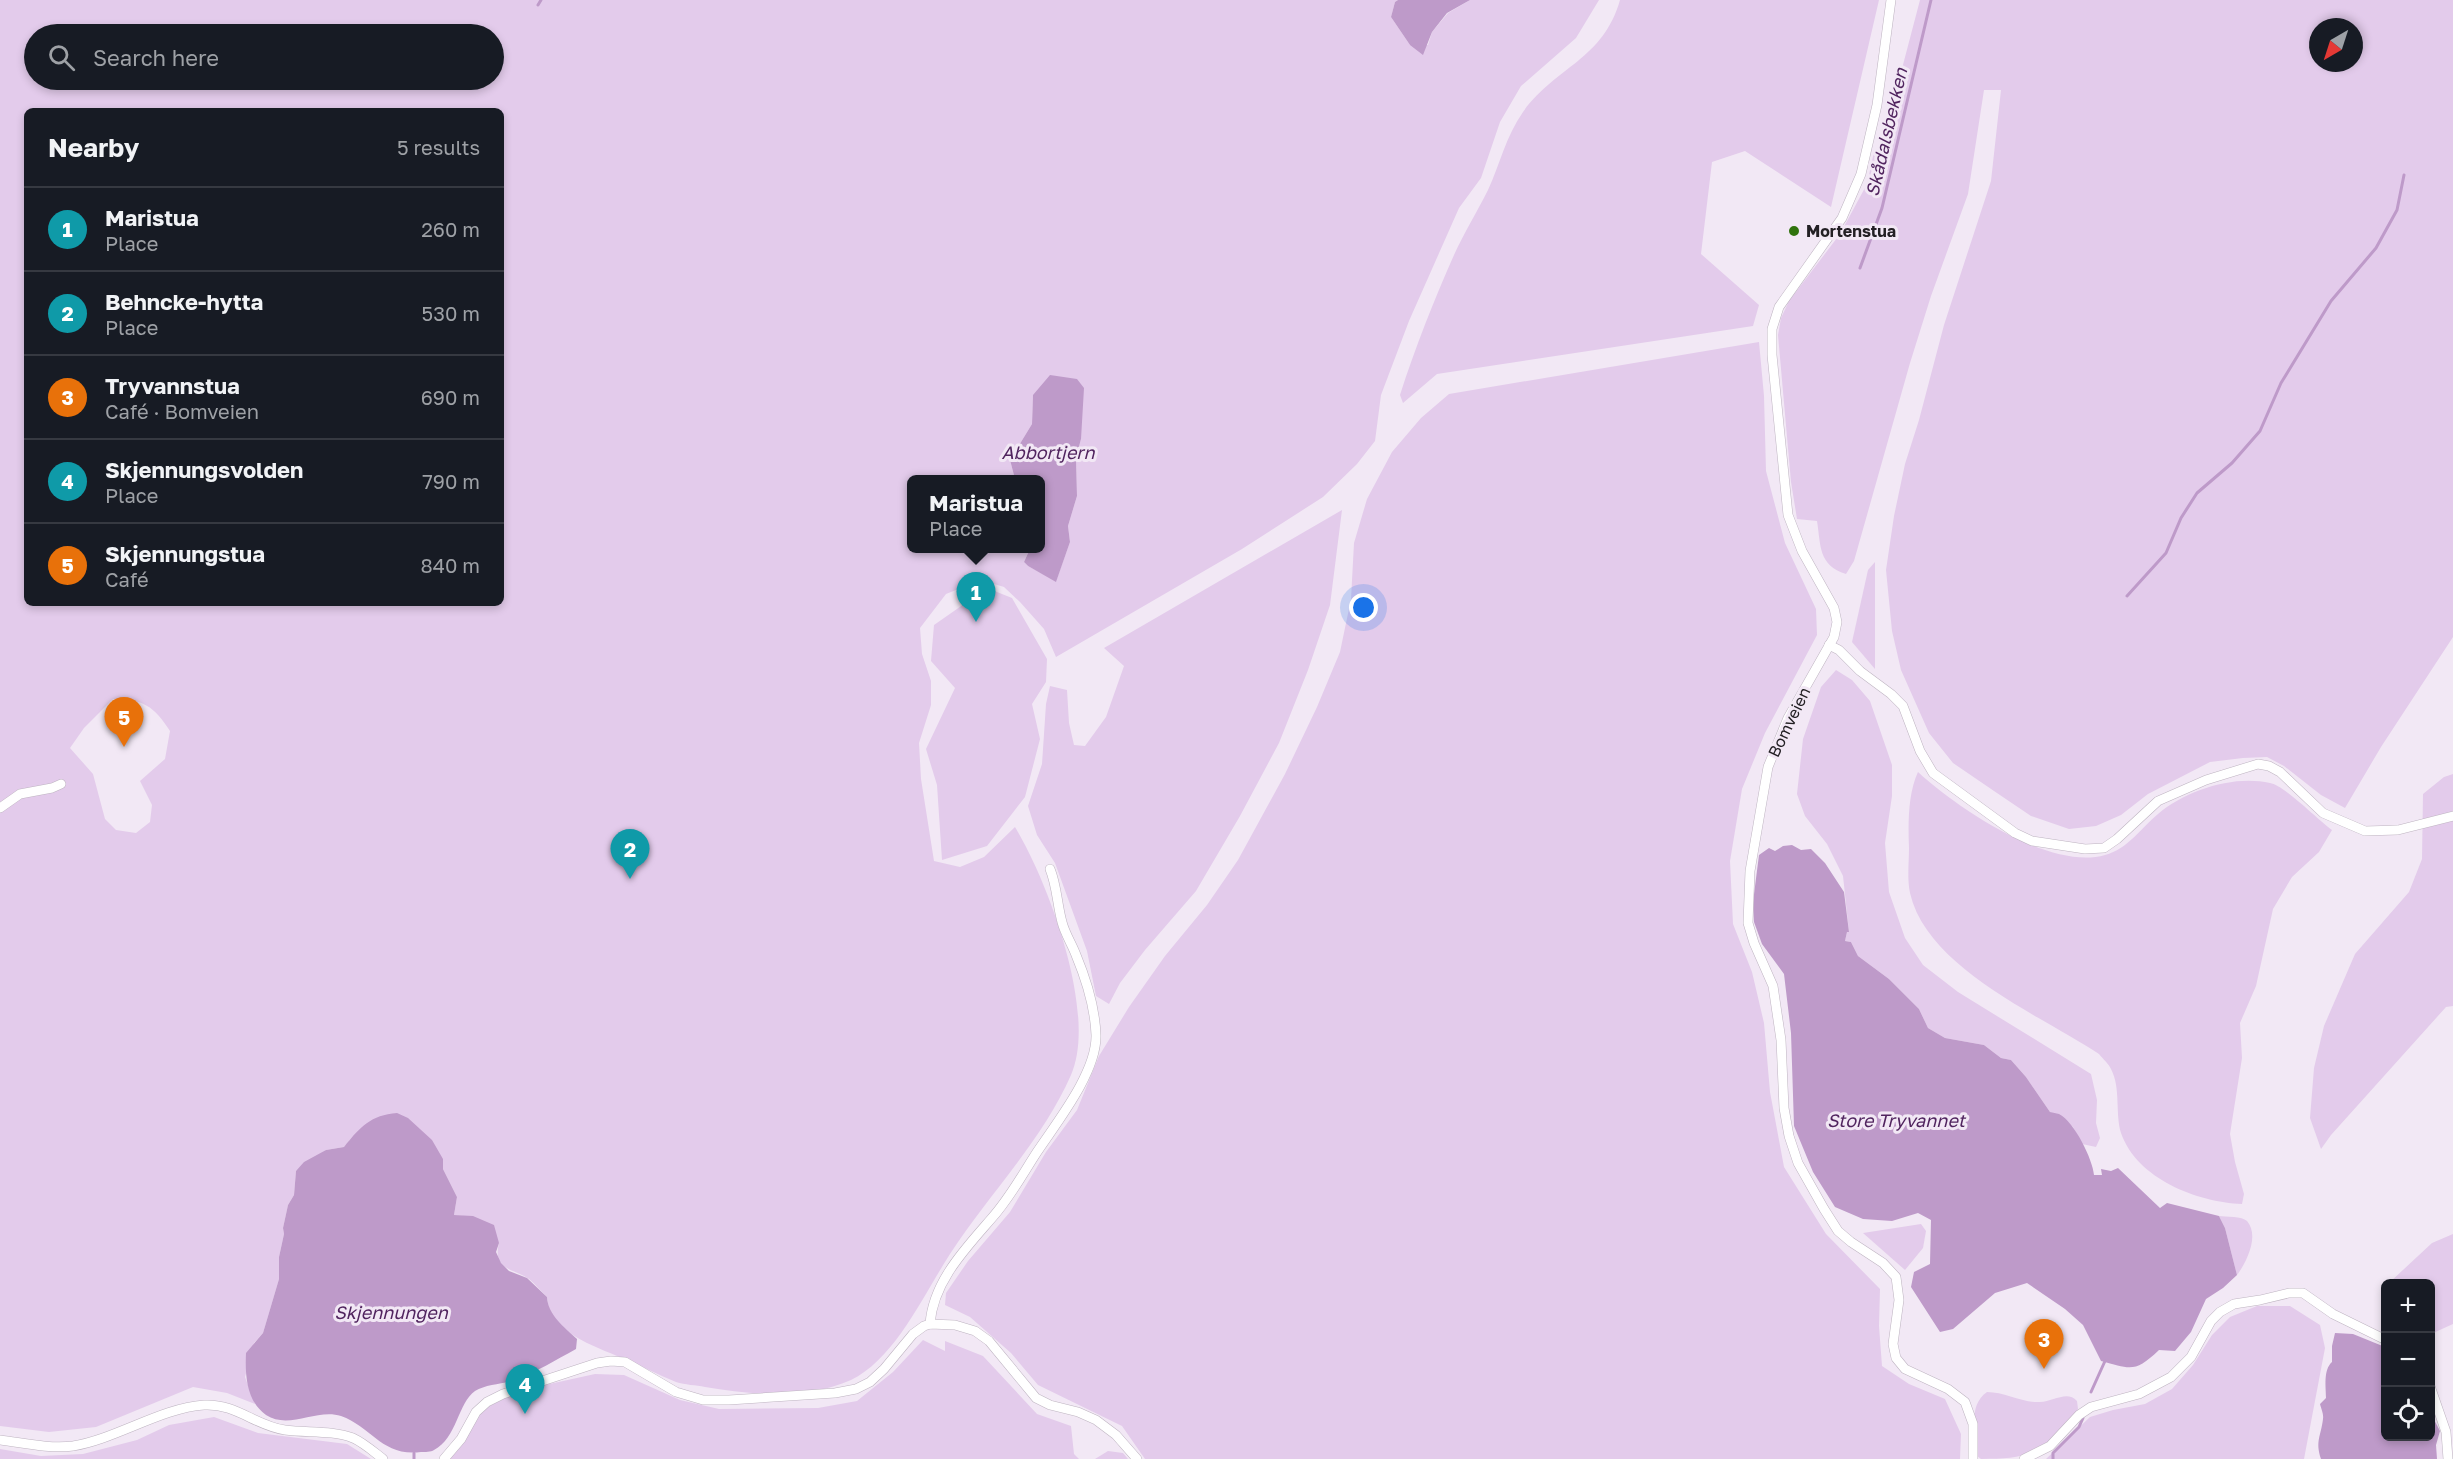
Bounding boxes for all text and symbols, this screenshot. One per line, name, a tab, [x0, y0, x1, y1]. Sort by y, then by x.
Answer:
north arrow	[2309, 18, 2363, 72]
search box	[24, 24, 504, 90]
icon: search	[45, 41, 78, 74]
text: Search here	[93, 44, 219, 71]
water label: Skådalsbekken	[1861, 65, 1912, 198]
text: Nearby	[48, 132, 139, 163]
text: 5 results	[397, 135, 480, 159]
text: Maristua	[105, 204, 199, 231]
text: 1	[62, 217, 73, 241]
text: 260 m	[421, 217, 480, 241]
place label: Mortenstua	[1806, 221, 1896, 241]
marker: Mortenstua	[1787, 224, 1801, 238]
text: Place	[105, 231, 158, 255]
text: Behncke-hytta	[105, 288, 263, 315]
text: 2	[61, 301, 74, 325]
text: 530 m	[422, 301, 480, 325]
text: Place	[105, 315, 158, 339]
text: Tryvannstua	[105, 372, 240, 399]
text: 3	[61, 385, 74, 409]
text: 690 m	[421, 385, 480, 409]
text: Café · Bomveien	[105, 399, 259, 423]
water label: Abbortjern	[1002, 441, 1095, 463]
text: Skjennungsvolden	[105, 456, 303, 483]
text: 4	[61, 469, 74, 493]
text: 790 m	[422, 469, 480, 493]
popup	[907, 475, 1045, 553]
text: Place	[105, 483, 158, 507]
text: Maristua	[929, 489, 1023, 516]
text: Place	[929, 516, 982, 540]
text: Skjennungstua	[105, 540, 265, 567]
text: 5	[61, 553, 74, 577]
text: 840 m	[421, 553, 480, 577]
text: Café	[105, 567, 149, 591]
pin: 1	[956, 572, 996, 622]
your location	[1349, 593, 1378, 622]
street label: Bomveien	[1763, 684, 1815, 760]
pin: 5	[104, 698, 144, 747]
pin: 2	[610, 830, 650, 879]
water label: Store Tryvannet	[1827, 1109, 1967, 1131]
map controls	[2381, 1279, 2435, 1441]
button: +	[2381, 1279, 2435, 1333]
water label: Skjennungen	[334, 1301, 449, 1323]
pin: 3	[2024, 1320, 2064, 1369]
button: −	[2381, 1333, 2435, 1387]
pin: 4	[506, 1364, 544, 1414]
button: locate	[2381, 1387, 2435, 1441]

